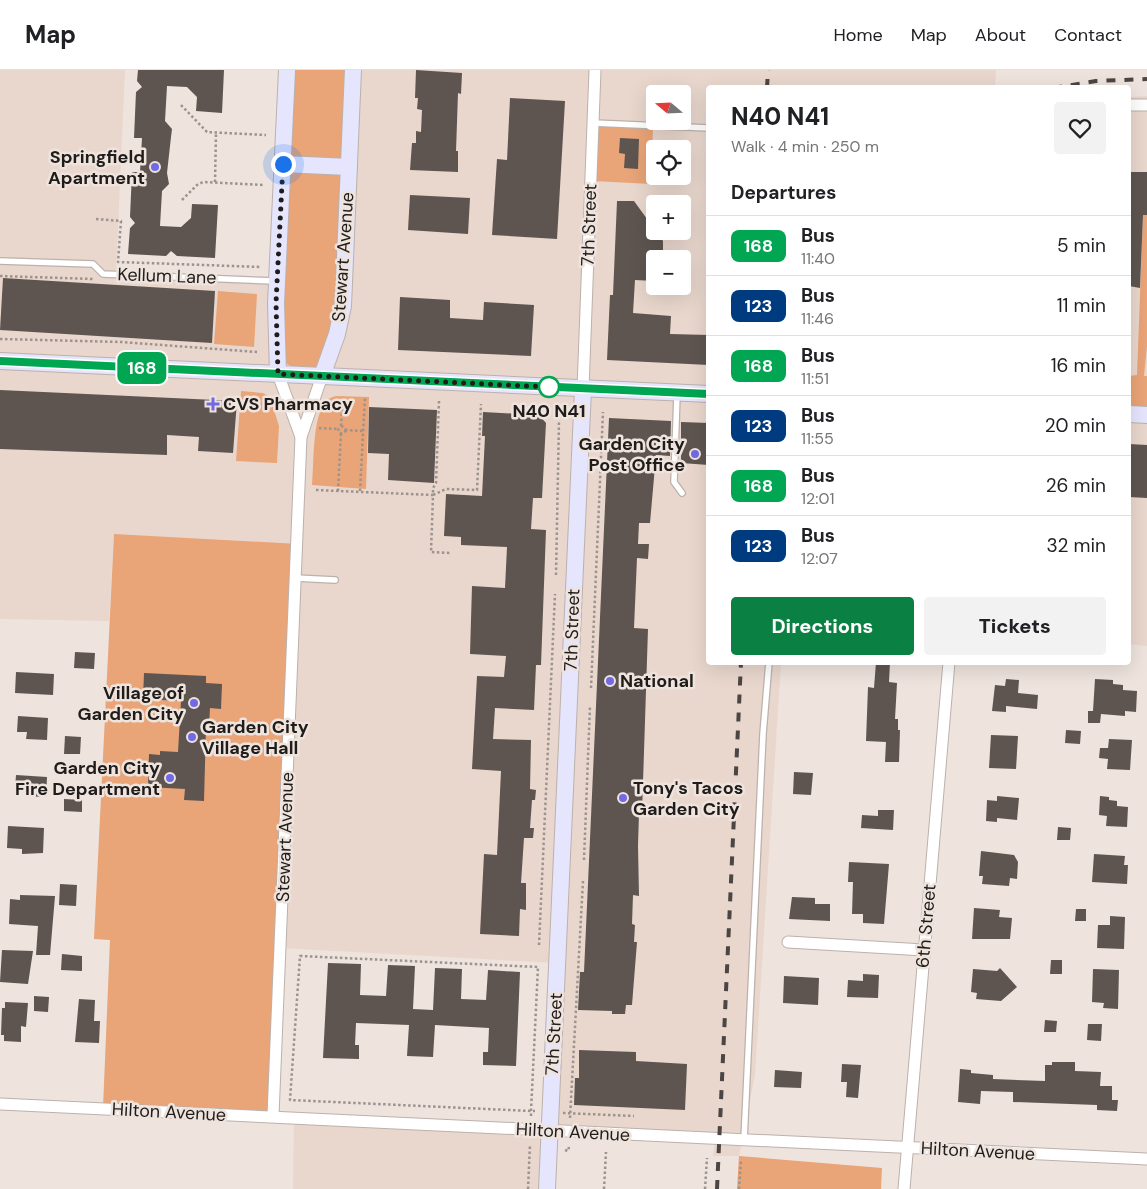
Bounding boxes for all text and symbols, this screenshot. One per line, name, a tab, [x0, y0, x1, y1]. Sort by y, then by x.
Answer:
text: Map	[25, 19, 76, 50]
text: Home	[833, 23, 883, 47]
text: Map	[911, 23, 947, 47]
text: About	[975, 23, 1026, 47]
text: Contact	[1054, 23, 1122, 47]
north arrow	[646, 85, 691, 130]
map controls	[646, 85, 691, 295]
text: N40 N41	[731, 101, 829, 132]
button: heart	[1054, 102, 1106, 154]
text: Walk · 4 min · 250 m	[731, 136, 879, 157]
button: locate	[646, 140, 691, 185]
place label: Springfield Apartment	[48, 145, 145, 190]
your location	[271, 152, 296, 177]
marker: Springfield Apartment	[149, 161, 161, 173]
text: Departures	[731, 180, 836, 205]
street label: 7th Street	[576, 183, 602, 267]
street label: Stewart Avenue	[326, 191, 360, 323]
button: +	[646, 195, 691, 240]
text: Bus	[801, 223, 835, 248]
text: 5 min	[1057, 233, 1106, 258]
text: 168	[744, 234, 773, 258]
text: 11:40	[801, 248, 835, 269]
button: −	[646, 250, 691, 295]
street label: Kellum Lane	[117, 262, 217, 290]
text: Bus	[801, 283, 835, 308]
text: 11 min	[1057, 293, 1106, 318]
text: 123	[745, 294, 772, 318]
text: 11:46	[801, 308, 834, 329]
text: Bus	[801, 343, 835, 368]
line badge: 168	[113, 352, 171, 384]
text: 16 min	[1051, 353, 1106, 378]
text: 168	[744, 354, 773, 378]
text: 168	[127, 356, 157, 380]
text: 11:51	[801, 368, 829, 389]
marker: N40 N41	[538, 376, 560, 398]
place label: CVS Pharmacy	[223, 392, 353, 416]
marker: CVS Pharmacy	[207, 398, 219, 410]
place label: N40 N41	[512, 399, 586, 423]
text: Bus	[801, 403, 835, 428]
text: 20 min	[1045, 413, 1106, 438]
text: 123	[745, 414, 772, 438]
text: 11:55	[801, 428, 834, 449]
place label: Garden City Post Office	[578, 432, 685, 477]
marker: Garden City Post Office	[689, 448, 701, 460]
text: Bus	[801, 463, 835, 488]
text: 26 min	[1046, 473, 1106, 498]
text: 168	[744, 474, 773, 498]
text: 12:01	[801, 488, 834, 509]
text: Bus	[801, 523, 835, 548]
text: 32 min	[1046, 533, 1106, 558]
text: 123	[745, 534, 772, 558]
text: 12:07	[801, 548, 838, 569]
street label: 7th Street	[559, 588, 585, 672]
button: Directions	[731, 597, 914, 655]
button: Tickets	[924, 597, 1106, 655]
place label: National	[620, 669, 694, 693]
marker: National	[604, 675, 616, 687]
place label: Village of Garden City	[77, 681, 184, 726]
marker: Village of Garden City	[188, 697, 200, 709]
place label: Garden City Village Hall	[202, 715, 309, 760]
marker: Garden City Village Hall	[186, 731, 198, 743]
place label: Garden City Fire Department	[15, 756, 160, 801]
marker: Garden City Fire Department	[164, 772, 176, 784]
street label: Stewart Avenue	[271, 772, 299, 902]
place label: Tony's Tacos Garden City	[633, 776, 743, 821]
marker: Tony's Tacos Garden City	[617, 792, 629, 804]
street label: 6th Street	[910, 883, 942, 969]
street label: 7th Street	[540, 992, 568, 1076]
street label: Hilton Avenue	[111, 1097, 227, 1127]
street label: Hilton Avenue	[515, 1117, 631, 1147]
street label: Hilton Avenue	[920, 1136, 1036, 1166]

